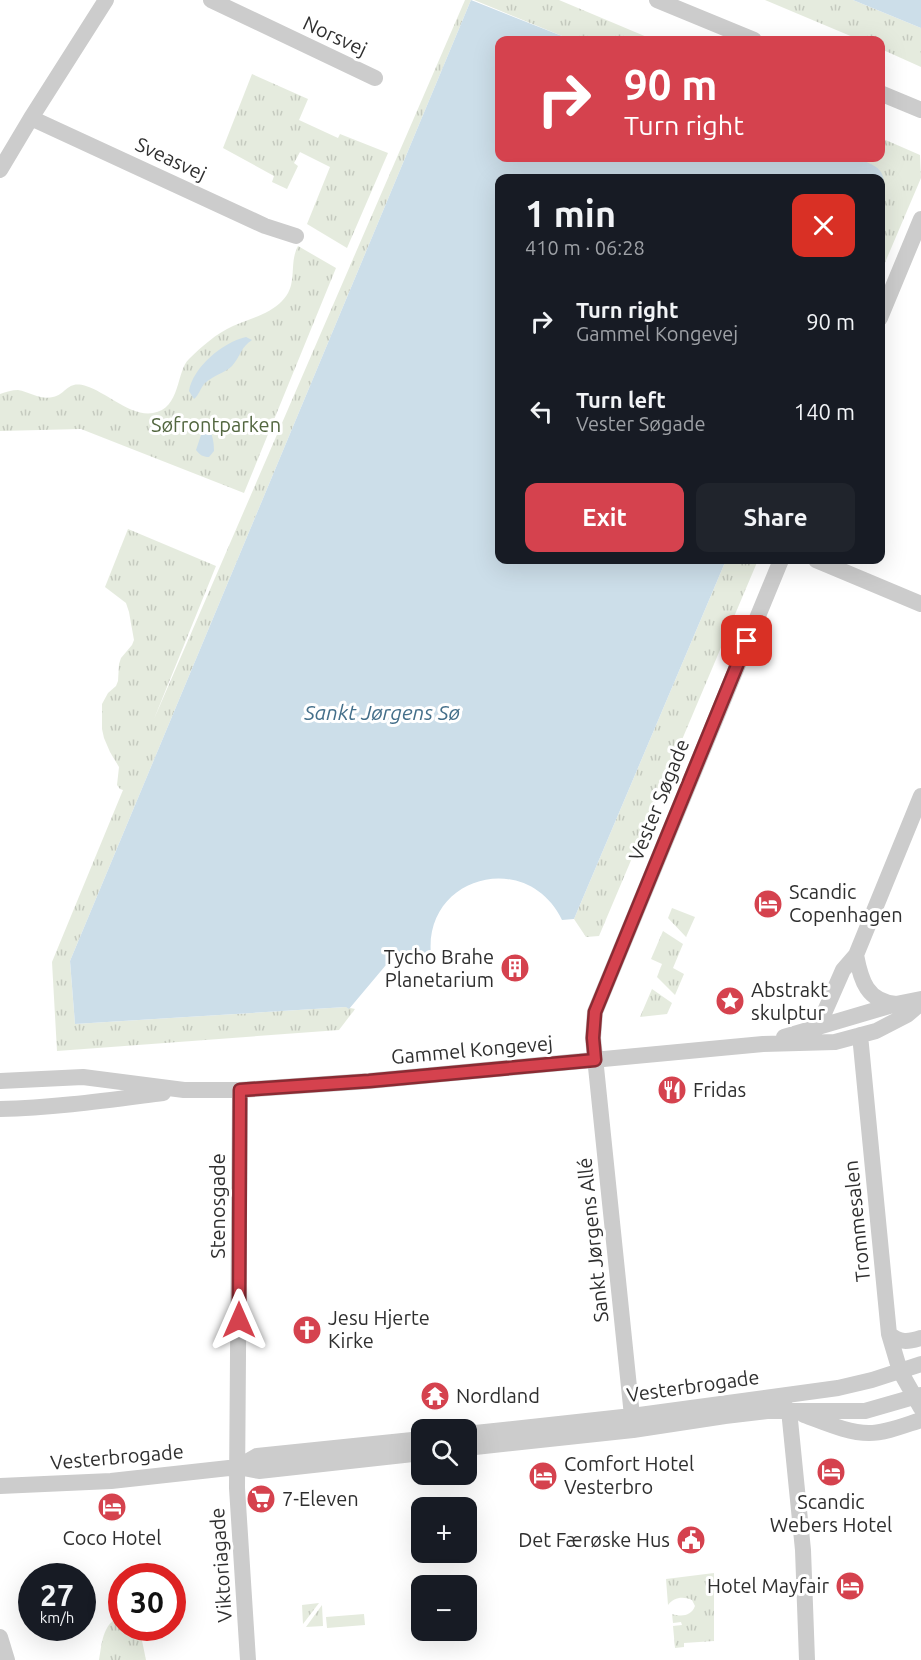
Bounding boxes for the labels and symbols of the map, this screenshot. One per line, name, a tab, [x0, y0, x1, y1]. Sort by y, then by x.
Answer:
street label: Norsvej	[300, 11, 371, 60]
street label: Sveasvej	[132, 132, 210, 185]
park label: Søfrontparken	[151, 413, 281, 436]
pin	[721, 615, 772, 666]
water label: Sankt Jørgens Sø	[303, 700, 460, 724]
street label: Vester Søgade	[624, 736, 693, 864]
place label: Scandic Copenhagen	[789, 880, 903, 926]
hotel icon: Scandic Copenhagen	[752, 888, 784, 920]
place label: Tycho Brahe Planetarium	[384, 945, 494, 991]
building icon: Tycho Brahe Planetarium	[499, 952, 531, 984]
place label: Abstrakt skulptur	[751, 978, 828, 1024]
place icon: Abstrakt skulptur	[714, 985, 746, 1017]
street label: Gammel Kongevej	[390, 1031, 554, 1068]
restaurant icon: Fridas	[656, 1074, 688, 1106]
place label: Fridas	[693, 1078, 746, 1101]
street label: Stenosgade	[206, 1153, 229, 1259]
street label: Sankt Jørgens Allé	[572, 1157, 613, 1324]
street label: Trommesalen	[839, 1159, 874, 1283]
position arrow	[207, 1288, 271, 1352]
place label: Jesu Hjerte Kirke	[328, 1306, 430, 1352]
church icon: Jesu Hjerte Kirke	[291, 1314, 323, 1346]
street label: Vesterbrogade	[625, 1365, 761, 1406]
temple icon: Nordland	[419, 1380, 451, 1412]
place label: Nordland	[456, 1384, 540, 1407]
street label: Vesterbrogade	[49, 1439, 185, 1474]
place label: Comfort Hotel Vesterbro	[564, 1452, 694, 1498]
hotel icon: Scandic Webers Hotel	[815, 1456, 847, 1488]
hotel icon: Comfort Hotel Vesterbro	[527, 1460, 559, 1492]
supermarket icon: 7-Eleven	[245, 1483, 277, 1515]
place label: 7-Eleven	[282, 1487, 359, 1510]
place label: Scandic Webers Hotel	[770, 1490, 892, 1536]
hotel icon: Coco Hotel	[96, 1491, 128, 1523]
street label: Viktoriagade	[205, 1507, 236, 1623]
public building icon: Det Færøske Hus	[675, 1524, 707, 1556]
place label: Coco Hotel	[62, 1526, 162, 1549]
place label: Det Færøske Hus	[518, 1528, 670, 1551]
speed limit sign: 30	[108, 1563, 186, 1641]
hotel icon: Hotel Mayfair	[834, 1570, 866, 1602]
place label: Hotel Mayfair	[707, 1574, 829, 1597]

